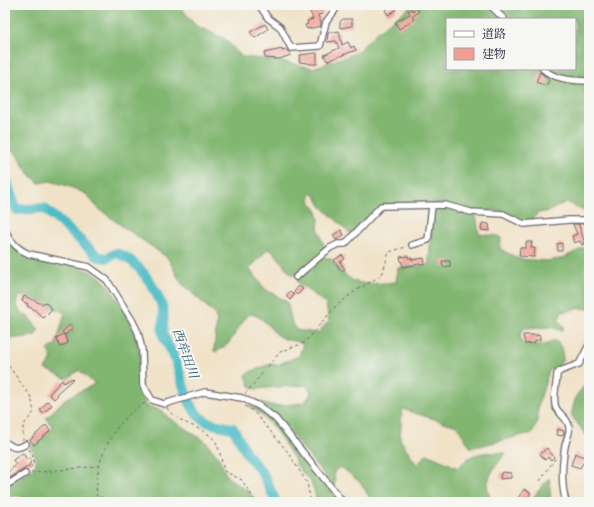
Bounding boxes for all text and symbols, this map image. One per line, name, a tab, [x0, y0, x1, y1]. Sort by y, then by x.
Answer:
legend	[446, 18, 576, 70]
text: 道路	[482, 26, 506, 44]
text: 建物	[482, 46, 506, 64]
water label: 西牟田川	[167, 326, 202, 383]

